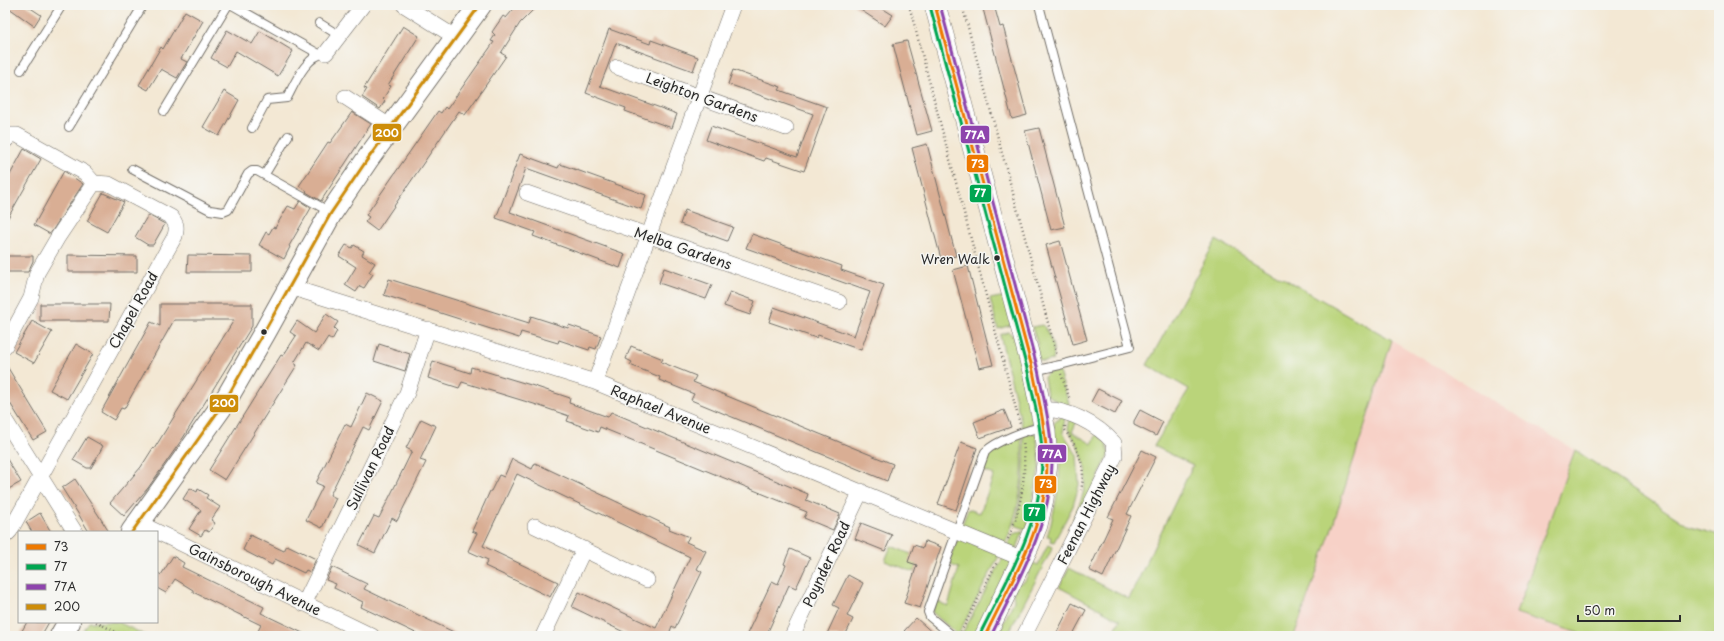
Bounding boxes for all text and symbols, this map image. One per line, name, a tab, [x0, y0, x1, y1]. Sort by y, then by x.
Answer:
street label: Leighton Gardens	[643, 67, 761, 127]
line badge: 200	[372, 123, 402, 142]
text: 200	[375, 124, 399, 141]
line badge: 77A	[960, 125, 990, 144]
text: 77A	[965, 126, 986, 143]
line badge: 73	[966, 154, 989, 173]
text: 73	[971, 155, 985, 172]
line badge: 77	[969, 184, 992, 203]
text: 77	[974, 184, 986, 201]
street label: Melba Gardens	[631, 221, 735, 275]
place label: Wren Walk	[921, 249, 990, 268]
marker: Wren Walk	[992, 253, 1002, 263]
street label: Chapel Road	[103, 268, 163, 352]
unlabelled marker	[259, 327, 269, 337]
street label: Raphael Avenue	[608, 379, 715, 439]
line badge: 200	[209, 394, 239, 413]
text: 200	[212, 394, 236, 411]
street label: Sullivan Road	[341, 422, 399, 514]
line badge: 77A	[1037, 444, 1067, 463]
text: 77A	[1042, 445, 1063, 462]
street label: Feenan Highway	[1052, 460, 1120, 568]
line badge: 73	[1034, 475, 1057, 494]
text: 73	[1039, 475, 1053, 492]
line badge: 77	[1023, 503, 1046, 522]
text: 77	[1028, 503, 1040, 520]
street label: Poynder Road	[797, 518, 855, 610]
legend	[18, 531, 158, 623]
text: 73	[54, 537, 69, 555]
street label: Gainsborough Avenue	[185, 538, 325, 620]
text: 77	[54, 557, 68, 575]
text: 77A	[54, 577, 76, 595]
text: 200	[54, 597, 80, 615]
scale bar	[1578, 597, 1680, 623]
text: 50 m	[1584, 601, 1615, 619]

